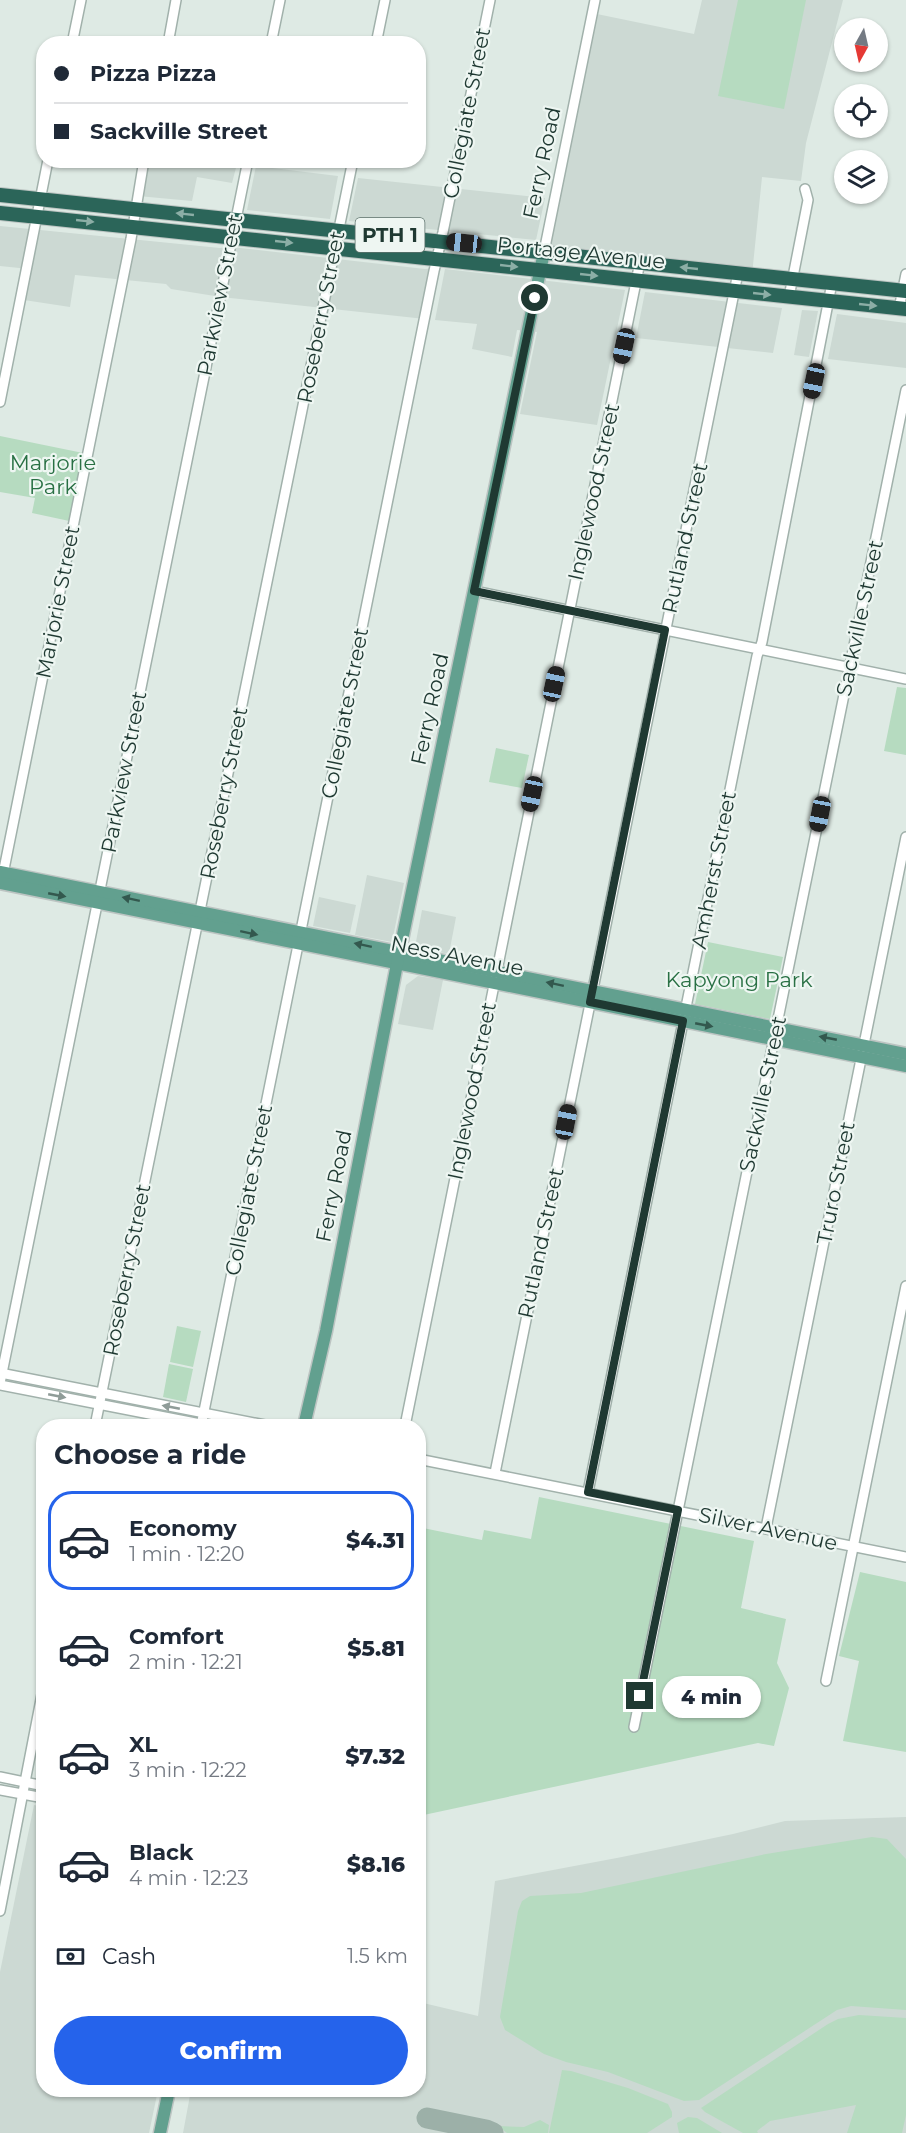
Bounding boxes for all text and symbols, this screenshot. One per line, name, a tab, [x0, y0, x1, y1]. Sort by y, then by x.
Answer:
north arrow	[834, 18, 888, 72]
map controls	[834, 18, 888, 204]
street label: Collegiate Street	[438, 25, 495, 201]
text: Pizza Pizza	[90, 60, 217, 87]
button: locate	[834, 84, 888, 138]
street label: Ferry Road	[517, 105, 566, 221]
text: Sackville Street	[90, 118, 268, 145]
button: layers	[834, 150, 888, 204]
one-way arrow	[176, 209, 195, 218]
street label: Parkview Street	[192, 212, 247, 378]
one-way arrow	[76, 216, 95, 226]
road number: PTH 1	[356, 218, 424, 252]
street label: Roseberry Street	[292, 229, 349, 405]
street label: Portage Avenue	[496, 231, 666, 274]
car	[445, 232, 483, 254]
one-way arrow	[274, 237, 293, 247]
one-way arrow	[500, 261, 519, 271]
one-way arrow	[680, 263, 699, 273]
one-way arrow	[579, 270, 598, 280]
route start	[521, 284, 548, 311]
one-way arrow	[753, 289, 772, 299]
one-way arrow	[859, 300, 878, 310]
car	[611, 327, 637, 365]
car	[801, 362, 827, 400]
street label: Inglewood Street	[562, 401, 625, 583]
park label: Marjorie Park	[10, 450, 96, 499]
street label: Rutland Street	[656, 460, 713, 615]
street label: Marjorie Street	[30, 523, 85, 681]
street label: Sackville Street	[831, 538, 888, 698]
street label: Collegiate Street	[316, 625, 373, 801]
street label: Ferry Road	[405, 651, 454, 767]
car	[541, 665, 567, 703]
street label: Parkview Street	[96, 689, 151, 855]
street label: Roseberry Street	[195, 705, 252, 881]
car	[519, 775, 545, 813]
street label: Amherst Street	[686, 789, 741, 951]
car	[808, 795, 832, 833]
one-way arrow	[48, 890, 67, 900]
one-way arrow	[122, 893, 140, 903]
one-way arrow	[239, 929, 258, 938]
street label: Ness Avenue	[388, 930, 526, 981]
one-way arrow	[354, 940, 373, 949]
park label: Kapyong Park	[665, 967, 813, 992]
one-way arrow	[545, 978, 564, 988]
street label: Inglewood Street	[442, 1000, 501, 1182]
street label: Sackville Street	[734, 1014, 791, 1174]
one-way arrow	[694, 1021, 713, 1030]
one-way arrow	[819, 1033, 837, 1043]
street label: Collegiate Street	[220, 1102, 277, 1278]
car	[554, 1103, 578, 1141]
street label: Truro Street	[811, 1119, 860, 1246]
street label: Ferry Road	[310, 1128, 357, 1244]
street label: Rutland Street	[512, 1165, 569, 1320]
street label: Roseberry Street	[98, 1182, 155, 1358]
one-way arrow	[48, 1392, 67, 1401]
one-way arrow	[161, 1402, 180, 1411]
text: Choose a ride	[54, 1438, 246, 1471]
street label: Silver Avenue	[696, 1502, 840, 1555]
icon: car	[57, 1514, 111, 1568]
text: Economy	[129, 1515, 237, 1542]
text: $4.31	[346, 1527, 405, 1554]
text: 1 min · 12:20	[129, 1542, 244, 1566]
icon: car	[57, 1622, 111, 1676]
text: Comfort	[129, 1623, 224, 1650]
text: $5.81	[347, 1635, 405, 1662]
text: 2 min · 12:21	[129, 1650, 243, 1674]
callout: 4 min	[661, 1675, 760, 1717]
route end	[626, 1682, 653, 1709]
text: 4 min	[681, 1685, 742, 1709]
icon: car	[57, 1730, 111, 1784]
text: XL	[129, 1731, 158, 1758]
text: $7.32	[345, 1743, 405, 1770]
text: 3 min · 12:22	[129, 1758, 247, 1782]
icon: car	[57, 1838, 111, 1892]
text: Black	[129, 1839, 193, 1866]
text: $8.16	[347, 1851, 405, 1878]
text: 4 min · 12:23	[129, 1866, 249, 1890]
icon: cash	[54, 1940, 87, 1973]
text: Cash	[102, 1943, 156, 1970]
text: 1.5 km	[347, 1944, 408, 1968]
button: Confirm	[54, 2016, 408, 2085]

